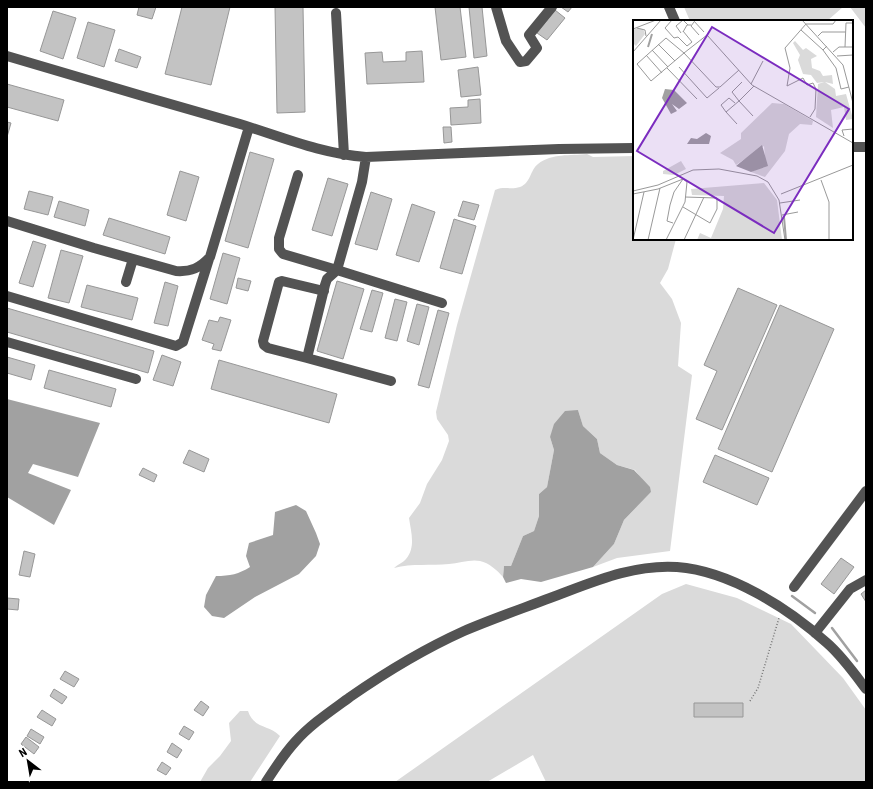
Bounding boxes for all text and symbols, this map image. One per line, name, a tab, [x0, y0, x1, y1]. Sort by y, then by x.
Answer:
inset map	[633, 20, 853, 240]
north arrow	[8, 741, 48, 781]
text: N	[17, 745, 30, 760]

